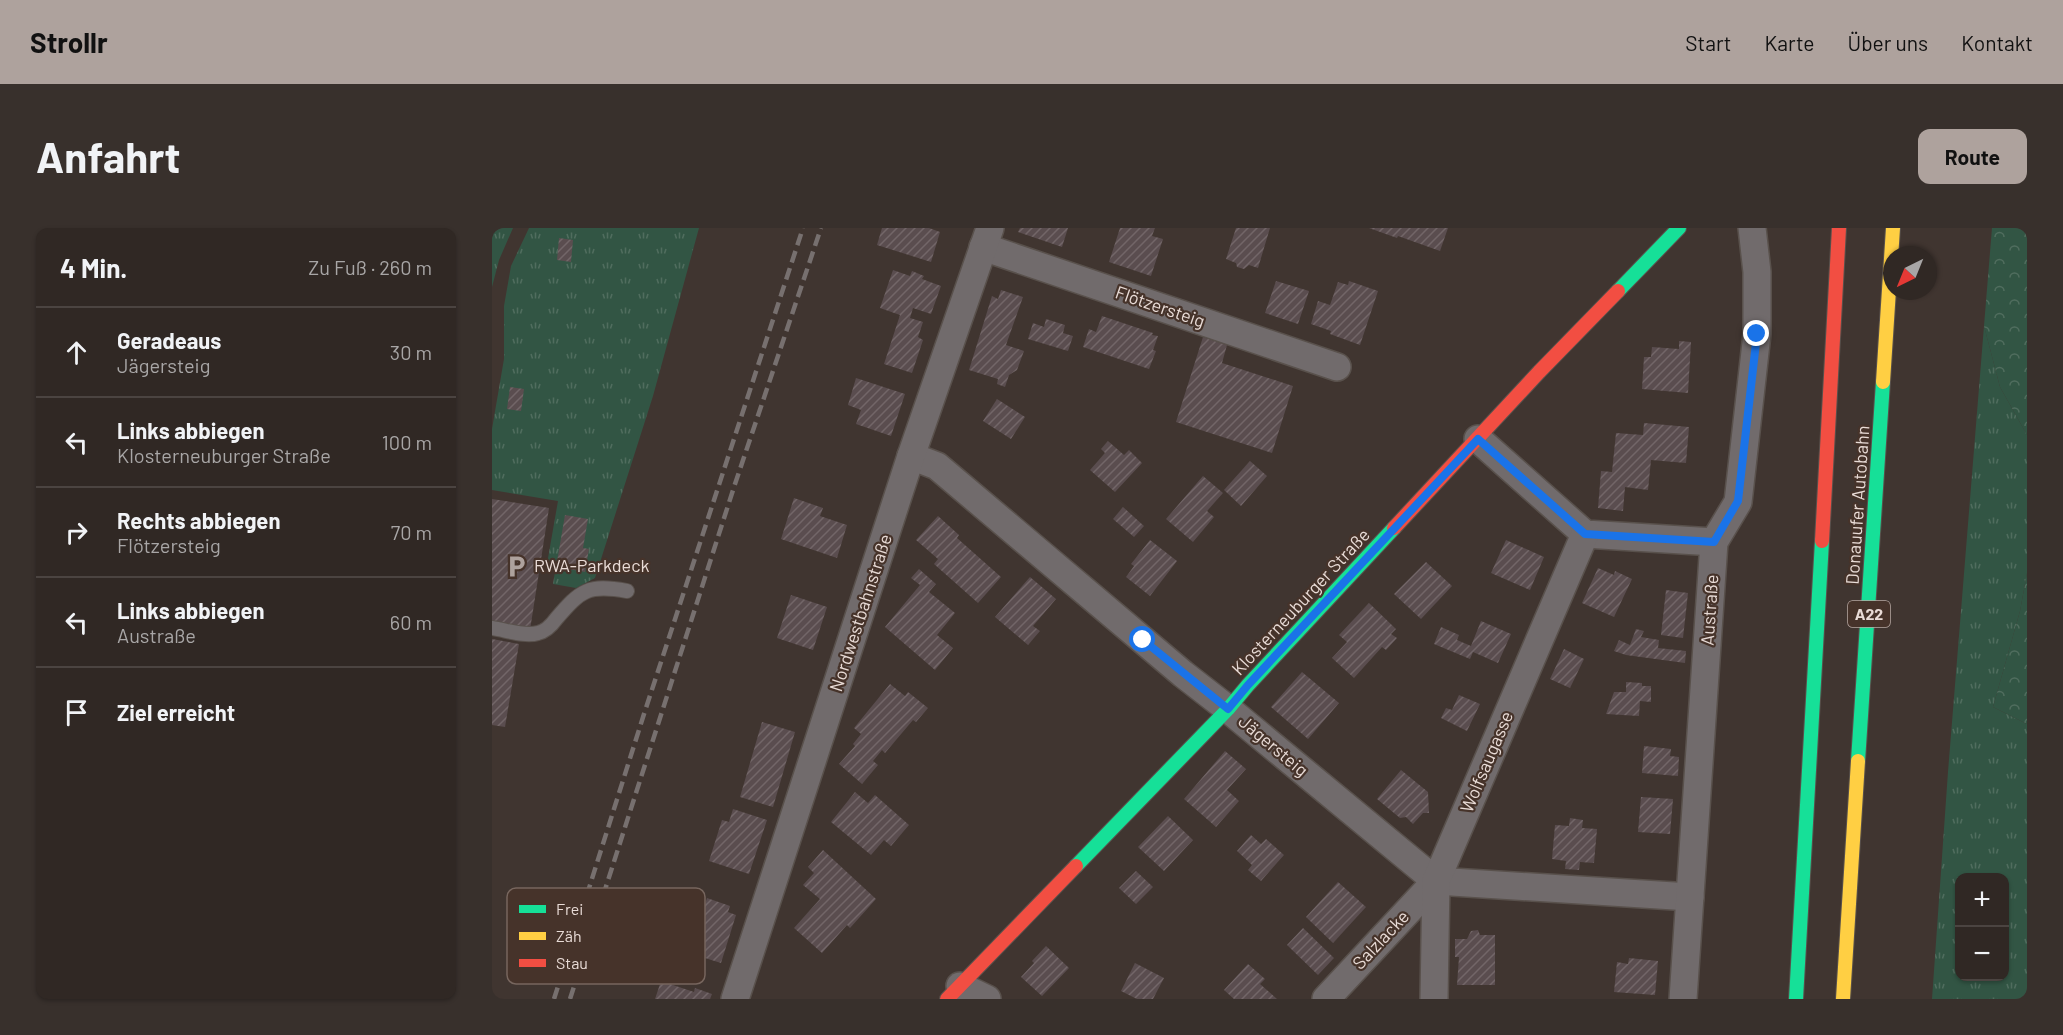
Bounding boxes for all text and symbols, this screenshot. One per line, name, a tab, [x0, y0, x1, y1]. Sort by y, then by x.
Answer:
text: Strollr	[30, 25, 108, 59]
text: Start	[1685, 30, 1732, 55]
text: Karte	[1765, 30, 1815, 55]
text: Über uns	[1848, 30, 1928, 55]
text: Kontakt	[1961, 30, 2033, 55]
button: Route	[1918, 129, 2027, 184]
text: Anfahrt	[36, 131, 181, 181]
north arrow	[1883, 246, 1937, 300]
text: 4 Min.	[60, 252, 127, 283]
text: Zu Fuß · 260 m	[308, 255, 432, 279]
street label: Flötzersteig	[1113, 280, 1208, 332]
route end	[1743, 320, 1769, 346]
text: Geradeaus	[117, 327, 221, 353]
icon: ahead	[60, 336, 93, 369]
text: 30 m	[390, 340, 432, 364]
text: Jägersteig	[117, 353, 210, 377]
text: Links abbiegen	[117, 417, 265, 443]
street label: Donauufer Autobahn	[1840, 425, 1874, 585]
icon: left	[60, 426, 93, 459]
text: 100 m	[382, 430, 432, 454]
text: Klosterneuburger Straße	[117, 443, 331, 467]
text: Rechts abbiegen	[117, 507, 280, 533]
icon: right	[60, 516, 93, 549]
text: 70 m	[391, 520, 432, 544]
street label: Klosterneuburger Straße	[1227, 523, 1374, 679]
street label: Nordwestbahnstraße	[824, 531, 896, 694]
text: Flötzersteig	[117, 533, 221, 557]
parking icon: RWA-Parkdeck	[503, 553, 529, 579]
place label: RWA-Parkdeck	[534, 554, 650, 576]
street label: Austraße	[1696, 574, 1722, 646]
text: Links abbiegen	[117, 597, 265, 623]
road number: A22	[1848, 601, 1890, 627]
icon: left	[60, 606, 93, 639]
text: 60 m	[390, 610, 432, 634]
text: Austraße	[117, 623, 196, 647]
route start	[1129, 626, 1155, 652]
icon: arrive	[60, 696, 93, 729]
text: Ziel erreicht	[117, 699, 235, 725]
street label: Wolfsaugasse	[1455, 708, 1517, 816]
street label: Jägersteig	[1234, 710, 1313, 781]
map controls	[1955, 873, 2009, 981]
button: +	[1955, 873, 2009, 927]
legend	[507, 888, 705, 984]
text: Frei	[556, 899, 583, 918]
street label: Salzlacke	[1347, 905, 1413, 973]
text: Zäh	[556, 926, 582, 945]
button: −	[1955, 927, 2009, 981]
text: Stau	[556, 953, 588, 972]

